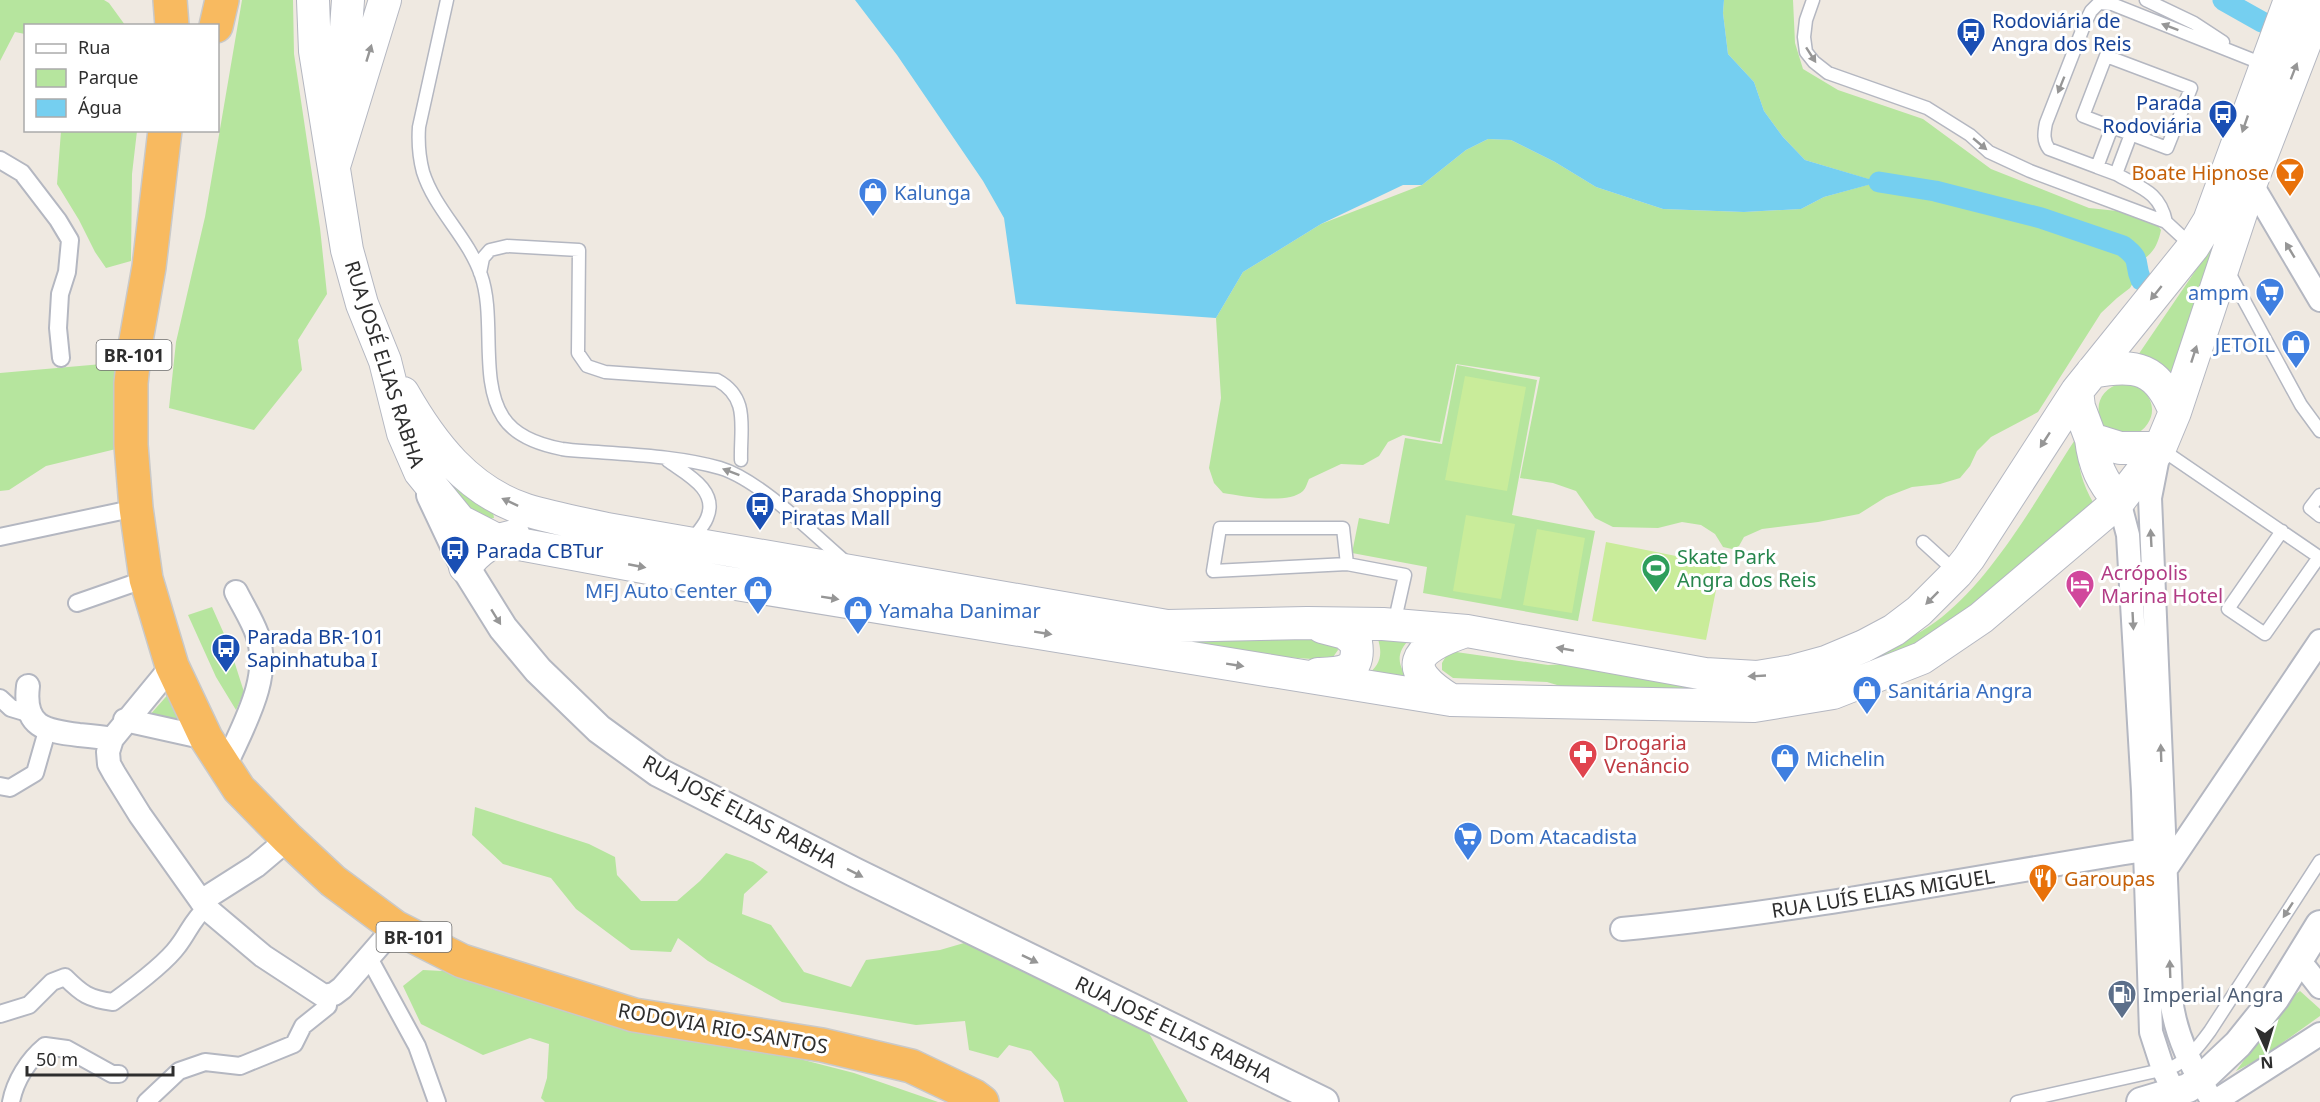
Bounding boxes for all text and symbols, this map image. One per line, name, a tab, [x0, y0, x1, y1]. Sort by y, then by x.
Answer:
place label: Rodoviária de Angra dos Reis	[1992, 7, 2131, 57]
bus stop icon: Rodoviária de Angra dos Reis	[1955, 16, 1987, 58]
one-way arrow	[2161, 22, 2179, 31]
legend	[24, 24, 219, 132]
text: Rua	[78, 35, 110, 59]
one-way arrow	[365, 44, 374, 62]
one-way arrow	[1805, 47, 1816, 64]
one-way arrow	[2290, 62, 2299, 80]
text: Parque	[78, 65, 138, 89]
one-way arrow	[2056, 76, 2065, 94]
place label: Parada Rodoviária	[2102, 89, 2202, 139]
text: Água	[78, 95, 122, 119]
bus stop icon: Parada Rodoviária	[2207, 98, 2239, 140]
one-way arrow	[2239, 115, 2249, 133]
one-way arrow	[1973, 137, 1988, 150]
bar icon: Boate Hipnose	[2274, 156, 2306, 198]
place label: Boate Hipnose	[2131, 159, 2269, 186]
shop icon: Kalunga	[857, 176, 889, 218]
place label: Kalunga	[894, 179, 971, 206]
one-way arrow	[2286, 241, 2296, 258]
street label: RUA JOSÉ ELIAS RABHA	[339, 257, 431, 471]
supermarket icon: ampm	[2254, 276, 2286, 318]
place label: ampm	[2188, 279, 2249, 306]
one-way arrow	[2150, 285, 2163, 300]
shop icon: JETOIL	[2280, 328, 2312, 370]
place label: JETOIL	[2213, 331, 2275, 358]
road number: BR-101	[96, 340, 172, 370]
one-way arrow	[2190, 345, 2199, 363]
one-way arrow	[2039, 432, 2051, 448]
one-way arrow	[721, 467, 739, 477]
place label: Parada Shopping Piratas Mall	[781, 481, 942, 531]
bus stop icon: Parada Shopping Piratas Mall	[744, 490, 776, 532]
one-way arrow	[502, 498, 519, 507]
one-way arrow	[2147, 528, 2156, 547]
bus stop icon: Parada CBTur	[439, 534, 471, 576]
place label: Parada CBTur	[476, 537, 604, 564]
place label: Skate Park Angra dos Reis	[1677, 543, 1816, 593]
sports icon: Skate Park Angra dos Reis	[1640, 552, 1672, 594]
place label: Acrópolis Marina Hotel	[2101, 559, 2223, 609]
one-way arrow	[628, 562, 647, 571]
hotel icon: Acrópolis Marina Hotel	[2064, 568, 2096, 610]
shop icon: MFJ Auto Center	[742, 574, 774, 616]
place label: MFJ Auto Center	[585, 577, 737, 604]
one-way arrow	[1925, 591, 1939, 605]
one-way arrow	[820, 594, 839, 603]
shop icon: Yamaha Danimar	[842, 594, 874, 636]
place label: Yamaha Danimar	[879, 597, 1041, 624]
one-way arrow	[490, 609, 501, 625]
one-way arrow	[2128, 612, 2138, 631]
place label: Parada BR-101 Sapinhatuba I	[247, 623, 384, 673]
one-way arrow	[1033, 629, 1052, 638]
bus stop icon: Parada BR-101 Sapinhatuba I	[210, 632, 242, 674]
one-way arrow	[1555, 644, 1574, 653]
one-way arrow	[1226, 661, 1245, 670]
one-way arrow	[1748, 671, 1767, 680]
shop icon: Sanitária Angra	[1851, 674, 1883, 716]
place label: Sanitária Angra	[1888, 677, 2033, 704]
place label: Drogaria Venâncio	[1604, 729, 1690, 779]
pharmacy icon: Drogaria Venâncio	[1567, 738, 1599, 780]
shop icon: Michelin	[1769, 742, 1801, 784]
one-way arrow	[2156, 744, 2165, 763]
place label: Michelin	[1806, 745, 1885, 772]
street label: RUA JOSÉ ELIAS RABHA	[638, 748, 842, 874]
supermarket icon: Dom Atacadista	[1452, 820, 1484, 862]
place label: Dom Atacadista	[1489, 823, 1637, 850]
street label: RUA LUÍS ELIAS MIGUEL	[1769, 862, 1997, 924]
restaurant icon: Garoupas	[2027, 862, 2059, 904]
place label: Garoupas	[2064, 865, 2155, 892]
one-way arrow	[847, 868, 864, 877]
one-way arrow	[2282, 902, 2294, 918]
road number: BR-101	[376, 922, 452, 952]
one-way arrow	[1022, 954, 1039, 963]
one-way arrow	[2165, 960, 2174, 979]
street label: RUA JOSÉ ELIAS RABHA	[1071, 969, 1277, 1089]
fuel station icon: Imperial Angra	[2106, 978, 2138, 1020]
place label: Imperial Angra	[2143, 981, 2284, 1008]
street label: RODOVIA RIO-SANTOS	[616, 996, 830, 1060]
north arrow	[2236, 1018, 2296, 1078]
scale bar	[27, 1039, 172, 1077]
text: 50 m	[36, 1047, 78, 1071]
text: N	[2260, 1052, 2274, 1074]

